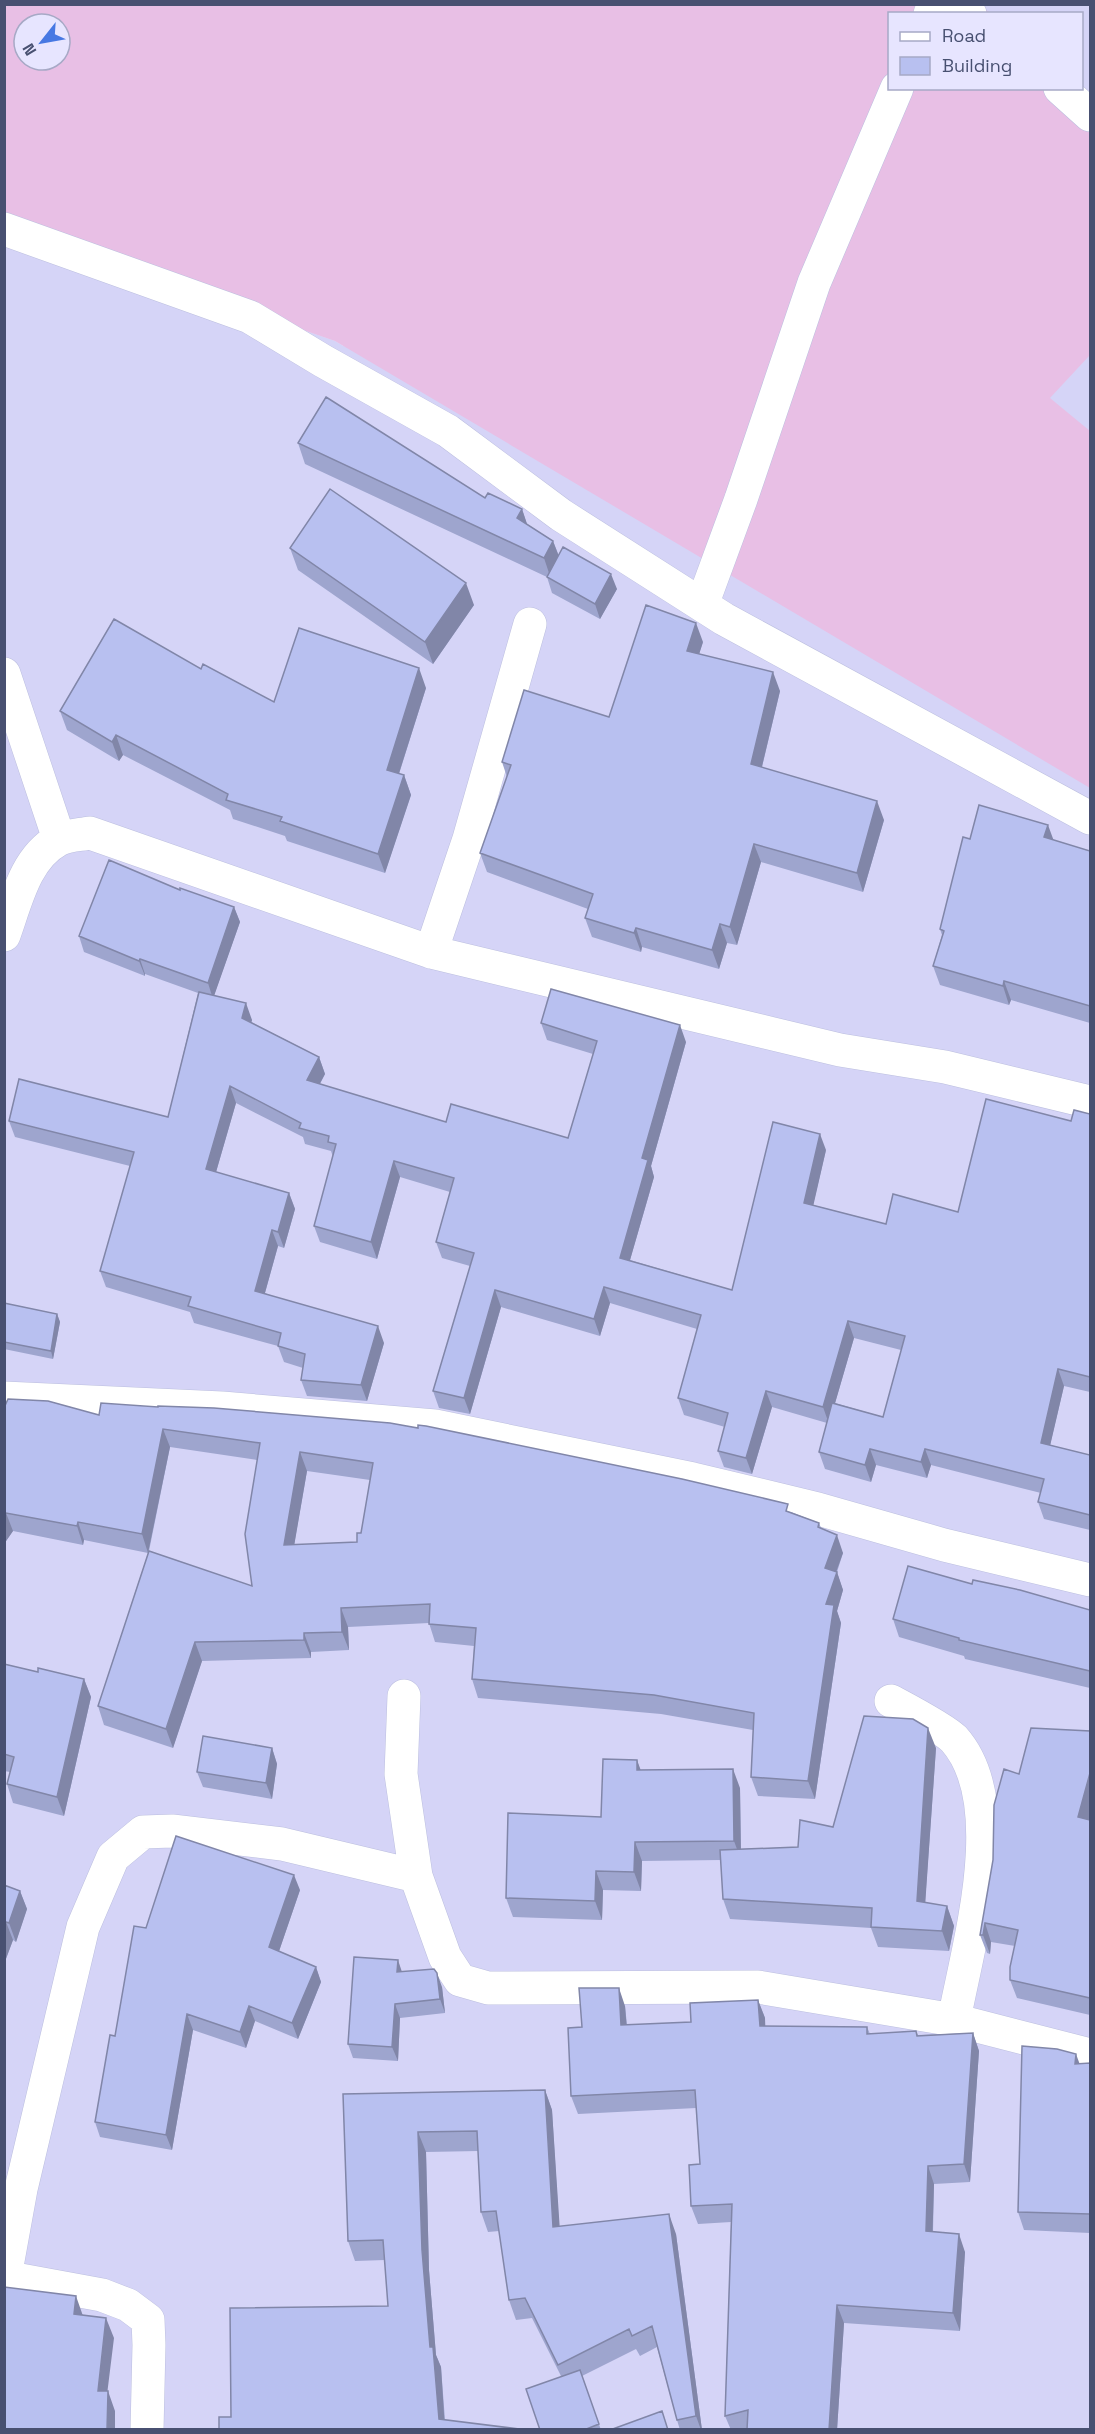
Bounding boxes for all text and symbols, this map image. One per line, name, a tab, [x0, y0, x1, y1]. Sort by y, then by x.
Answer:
north arrow	[12, 12, 72, 72]
legend	[888, 12, 1083, 90]
text: Road	[942, 24, 986, 47]
text: N	[18, 39, 41, 59]
text: Building	[942, 54, 1012, 77]

